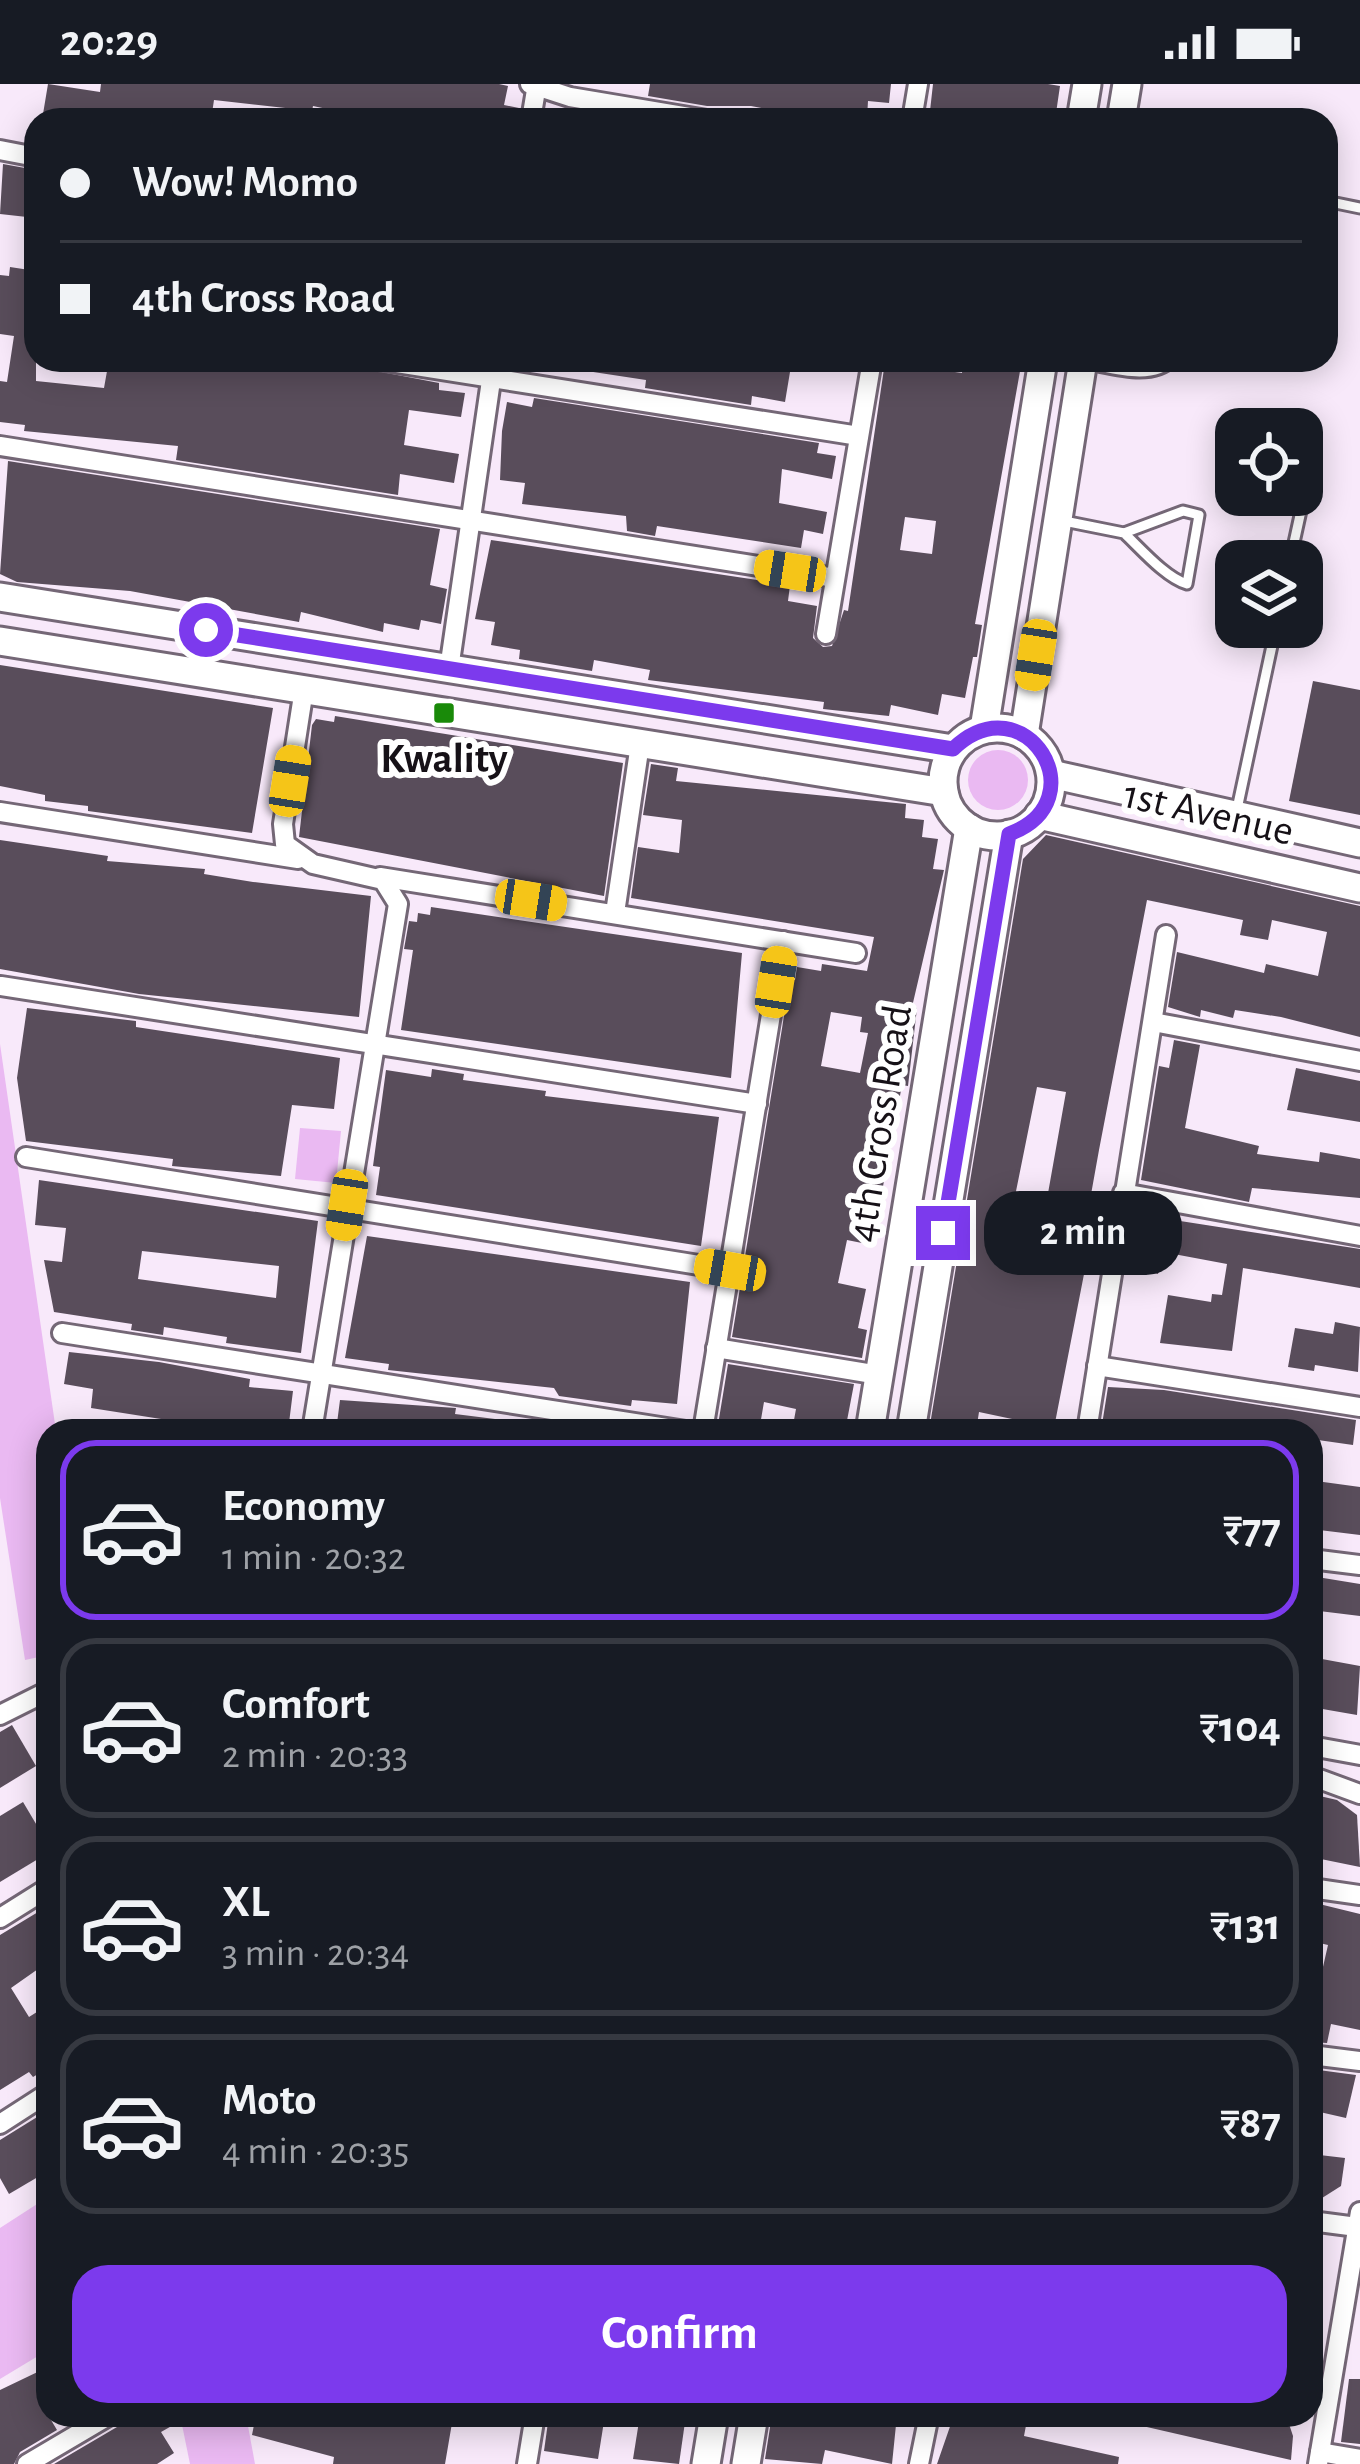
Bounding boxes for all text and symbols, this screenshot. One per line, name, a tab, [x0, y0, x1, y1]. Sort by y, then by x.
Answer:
text: 20:29	[60, 19, 158, 64]
text: Wow! Momo	[132, 160, 358, 205]
text: 4th Cross Road	[132, 276, 395, 321]
map controls	[1215, 408, 1323, 648]
button: locate	[1215, 408, 1323, 516]
button: layers	[1215, 540, 1323, 648]
car	[752, 548, 828, 594]
route start	[179, 603, 233, 657]
car	[1013, 617, 1059, 693]
marker: Kwality	[431, 700, 457, 726]
place label: Kwality	[380, 738, 508, 780]
car	[267, 743, 313, 819]
street label: 1st Avenue	[1120, 773, 1297, 853]
car	[493, 877, 569, 923]
car	[753, 944, 799, 1020]
street label: 4th Cross Road	[841, 1002, 919, 1245]
car	[324, 1167, 370, 1243]
callout: 2 min	[985, 1191, 1183, 1275]
route end	[916, 1206, 970, 1260]
text: 2 min	[1040, 1213, 1126, 1252]
car	[691, 1246, 769, 1294]
icon: car	[78, 1476, 186, 1584]
text: Economy	[222, 1484, 385, 1529]
text: ₹77	[1223, 1507, 1281, 1552]
text: 1 min · 20:32	[222, 1538, 406, 1577]
icon: car	[78, 1674, 186, 1782]
text: Comfort	[222, 1682, 370, 1727]
text: ₹104	[1200, 1705, 1281, 1750]
text: 2 min · 20:33	[222, 1736, 408, 1775]
icon: car	[78, 1872, 186, 1980]
text: XL	[222, 1880, 270, 1925]
text: ₹131	[1210, 1903, 1281, 1948]
text: 3 min · 20:34	[222, 1934, 409, 1973]
icon: car	[78, 2070, 186, 2178]
text: Moto	[222, 2078, 317, 2123]
text: ₹87	[1221, 2101, 1281, 2146]
text: 4 min · 20:35	[222, 2132, 409, 2171]
button: Confirm	[72, 2265, 1287, 2403]

